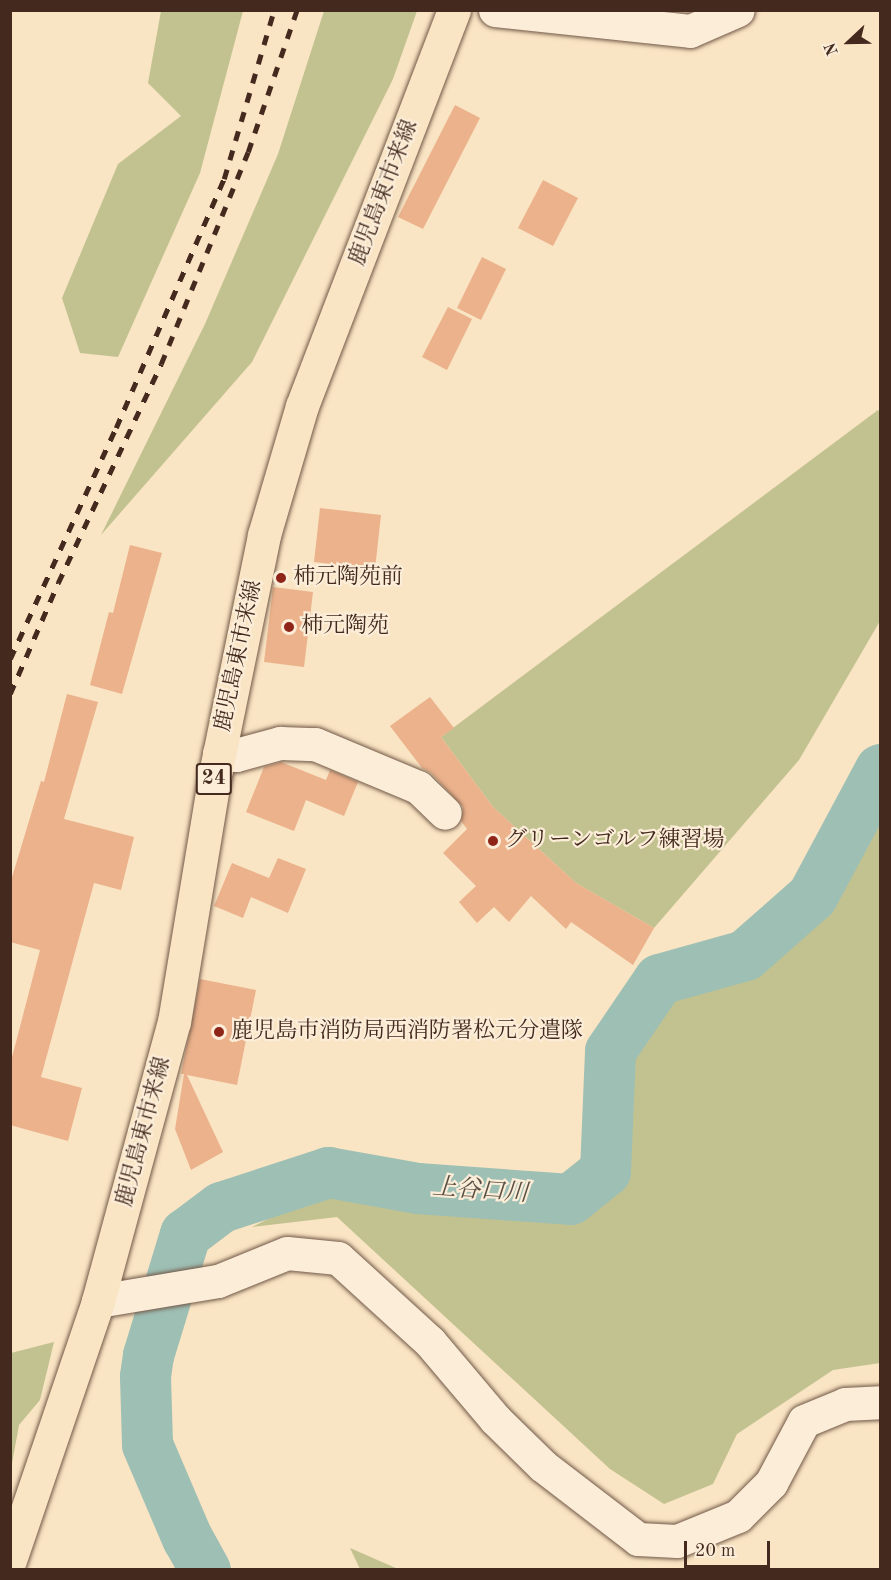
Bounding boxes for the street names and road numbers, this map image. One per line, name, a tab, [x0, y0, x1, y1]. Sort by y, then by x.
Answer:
street label: 鹿児島東市来線	[344, 116, 424, 270]
street label: 鹿児島東市来線	[210, 578, 268, 734]
road number: 24	[194, 761, 234, 797]
street label: 鹿児島東市来線	[111, 1054, 177, 1210]

